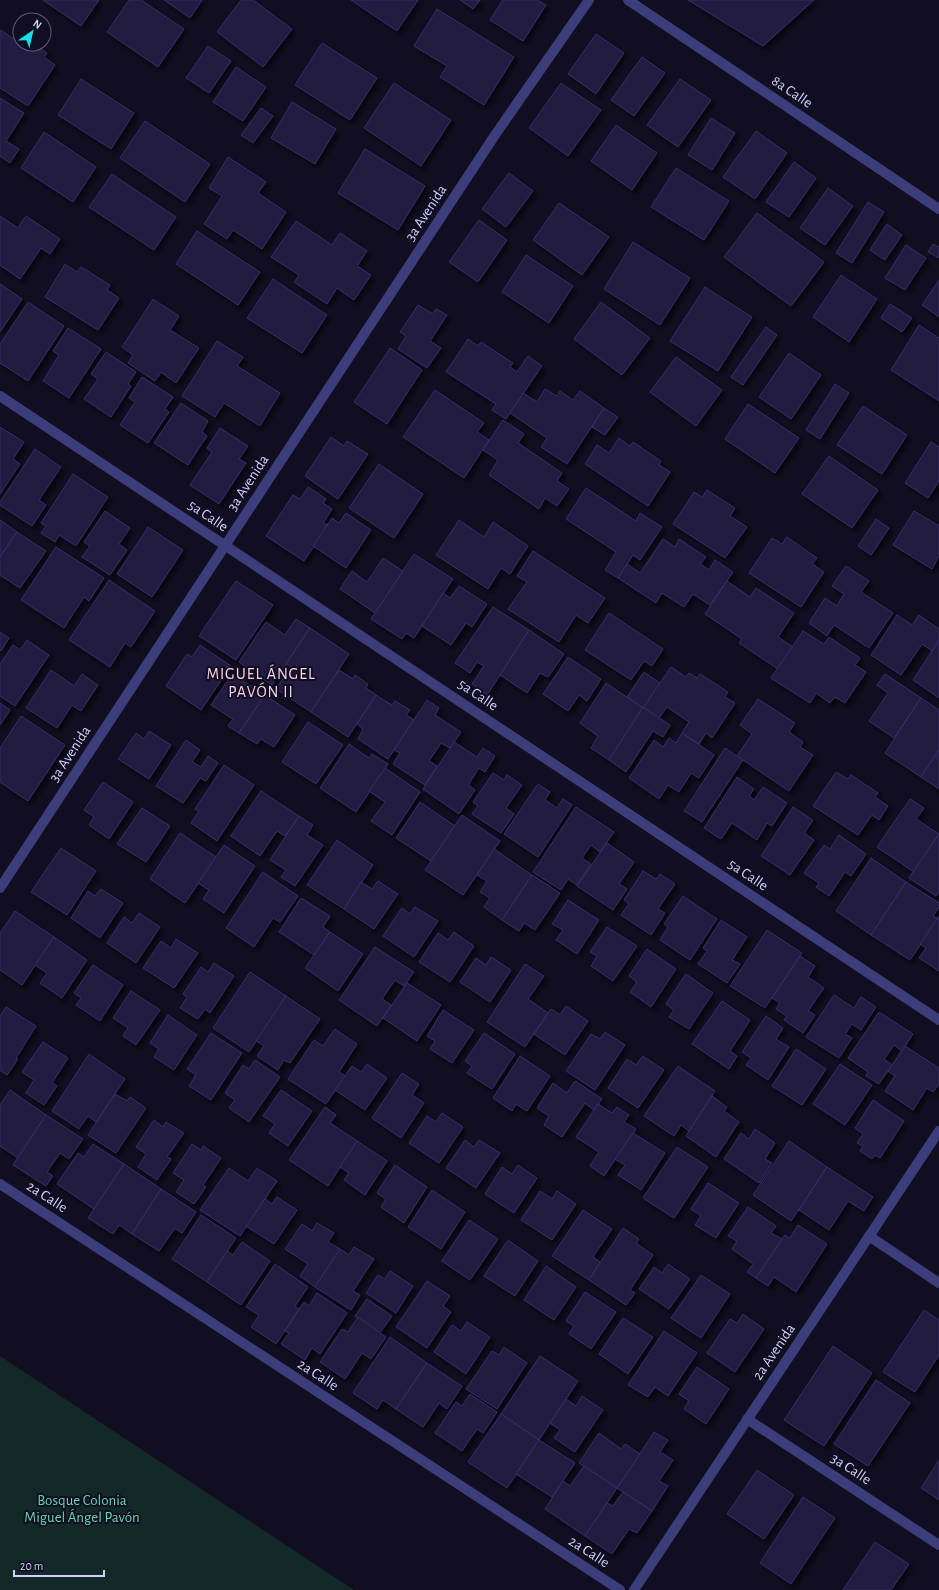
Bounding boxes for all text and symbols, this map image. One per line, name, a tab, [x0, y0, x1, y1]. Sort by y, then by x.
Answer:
north arrow	[12, 12, 52, 52]
text: N	[31, 17, 44, 31]
street label: 8a Calle	[769, 73, 815, 111]
street label: 3a Avenida	[403, 182, 450, 244]
street label: 3a Avenida	[225, 452, 272, 514]
street label: 5a Calle	[185, 497, 231, 535]
district label: MIGUEL ÁNGEL PAVÓN II	[206, 664, 316, 700]
street label: 5a Calle	[455, 676, 501, 714]
street label: 3a Avenida	[47, 723, 94, 785]
street label: 5a Calle	[725, 856, 771, 894]
street label: 2a Calle	[24, 1178, 70, 1216]
street label: 2a Avenida	[750, 1321, 798, 1383]
street label: 2a Calle	[295, 1356, 341, 1394]
street label: 3a Calle	[828, 1451, 874, 1487]
park label: Bosque Colonia Miguel Ángel Pavón	[24, 1493, 140, 1525]
street label: 2a Calle	[566, 1533, 612, 1571]
scale bar	[14, 1552, 104, 1578]
text: 20 m	[20, 1560, 43, 1572]

